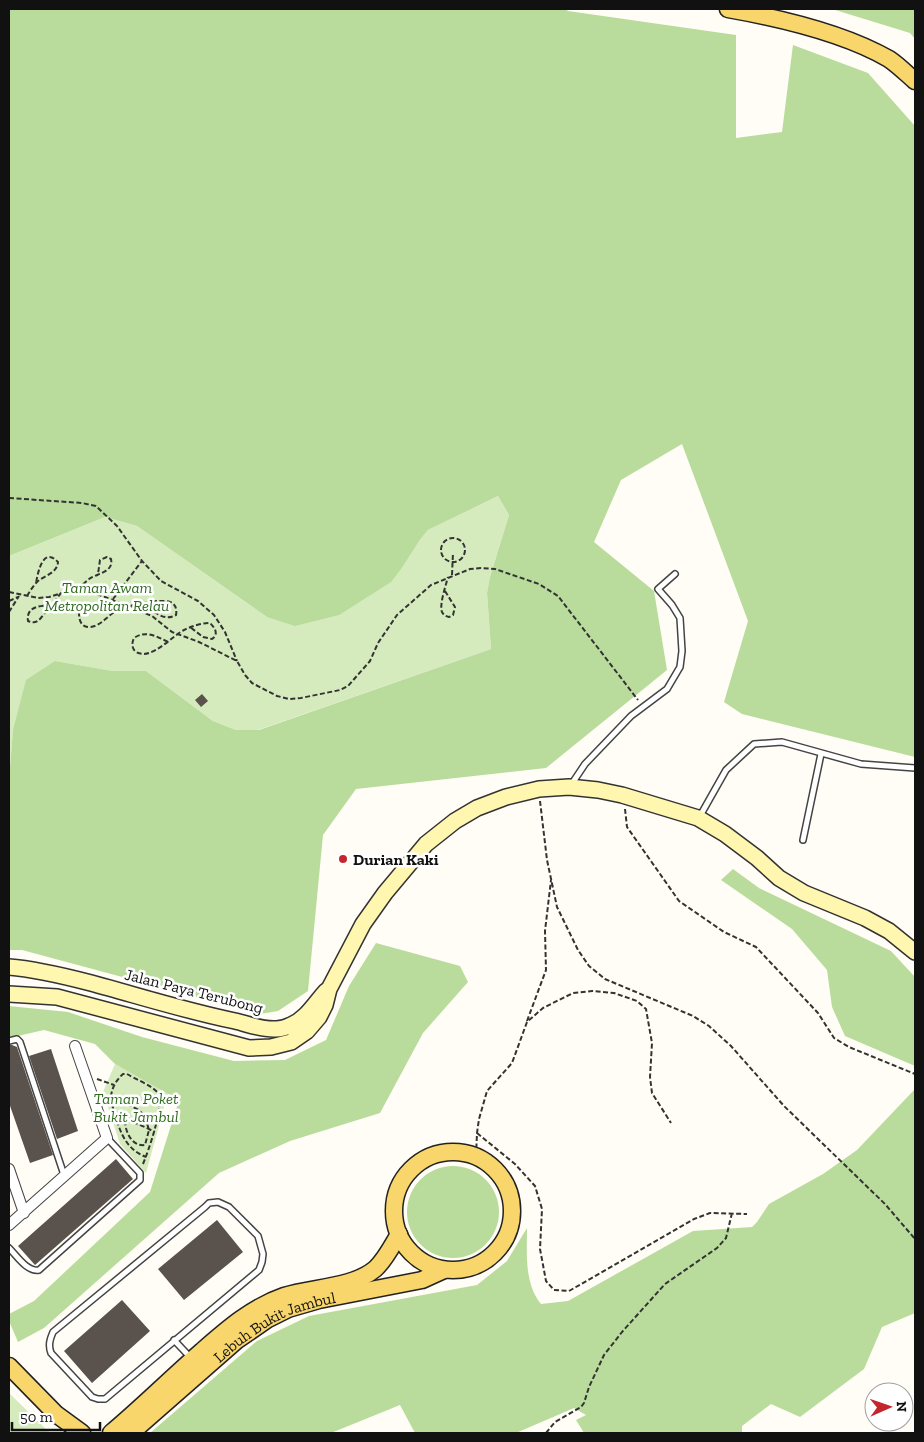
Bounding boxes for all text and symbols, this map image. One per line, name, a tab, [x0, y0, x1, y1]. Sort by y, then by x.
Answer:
park label: Taman Awam Metropolitan Relau	[45, 578, 169, 615]
place label: Durian Kaki	[353, 850, 439, 869]
marker: Durian Kaki	[337, 853, 349, 865]
street label: Jalan Paya Terubong	[123, 965, 265, 1017]
park label: Taman Poket Bukit Jambul	[93, 1089, 179, 1126]
street label: Lebuh Bukit Jambul	[209, 1288, 337, 1366]
north arrow	[864, 1382, 914, 1432]
scale bar	[12, 1400, 100, 1432]
text: N	[893, 1401, 910, 1413]
text: 50 m	[20, 1408, 53, 1426]

